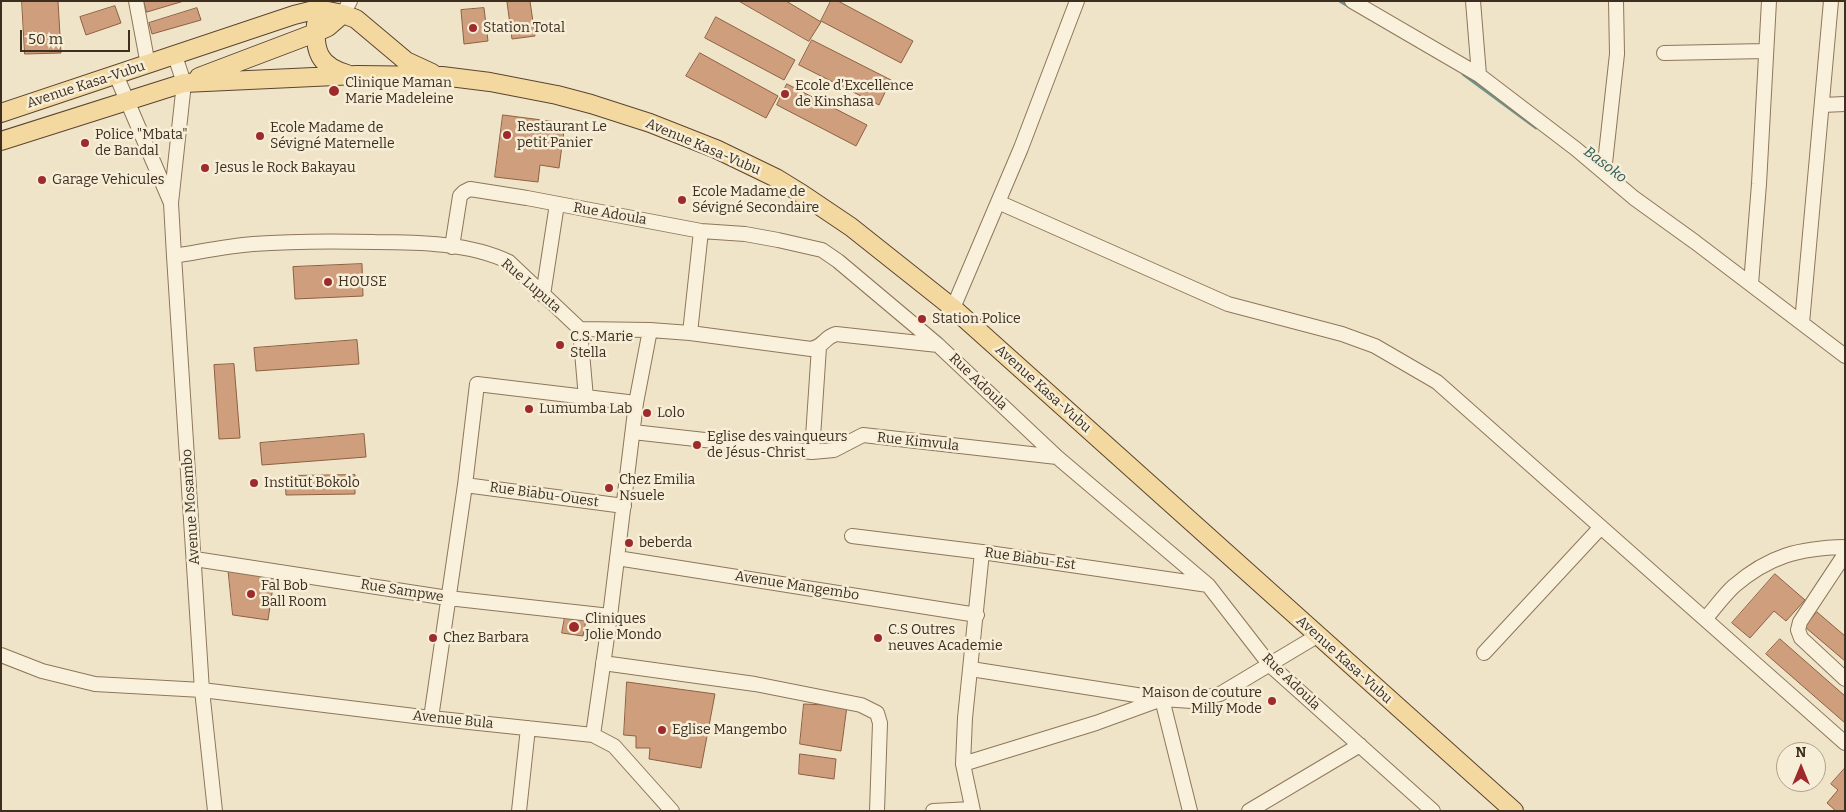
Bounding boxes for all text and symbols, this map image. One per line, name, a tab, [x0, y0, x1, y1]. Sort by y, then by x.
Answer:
scale bar	[22, 20, 132, 52]
place label: Station Total	[483, 20, 565, 36]
marker: Station Total	[467, 22, 479, 34]
text: 50 m	[28, 30, 63, 48]
street label: Avenue Kasa-Vubu	[25, 58, 147, 112]
place label: Clinique Maman Marie Madeleine	[345, 75, 454, 108]
place label: Ecole d'Excellence de Kinshasa	[795, 78, 914, 110]
marker: Clinique Maman Marie Madeleine	[327, 84, 341, 98]
marker: Ecole d'Excellence de Kinshasa	[779, 88, 791, 100]
street label: Avenue Kasa-Vubu	[643, 115, 763, 179]
place label: Restaurant Le petit Panier	[517, 119, 607, 152]
place label: Ecole Madame de Sévigné Maternelle	[270, 120, 395, 152]
place label: Police "Mbata" de Bandal	[95, 127, 188, 160]
marker: Restaurant Le petit Panier	[501, 129, 513, 141]
marker: Ecole Madame de Sévigné Maternelle	[254, 130, 266, 142]
marker: Police "Mbata" de Bandal	[79, 137, 91, 149]
water label: Basoko	[1580, 143, 1630, 187]
place label: Jesus le Rock Bakayau	[215, 160, 356, 176]
marker: Jesus le Rock Bakayau	[199, 162, 211, 174]
place label: Garage Vehicules	[52, 172, 165, 188]
marker: Garage Vehicules	[36, 174, 48, 186]
place label: Ecole Madame de Sévigné Secondaire	[692, 184, 819, 216]
marker: Ecole Madame de Sévigné Secondaire	[676, 194, 688, 206]
street label: Rue Adoula	[572, 199, 648, 229]
street label: Rue Luputa	[498, 255, 564, 317]
place label: HOUSE	[338, 274, 387, 290]
marker: HOUSE	[322, 276, 334, 288]
place label: Station Police	[932, 311, 1021, 327]
marker: Station Police	[916, 313, 928, 325]
place label: C.S. Marie Stella	[570, 329, 633, 362]
marker: C.S. Marie Stella	[554, 339, 566, 351]
street label: Avenue Kasa-Vubu	[992, 341, 1094, 437]
street label: Rue Adoula	[945, 350, 1011, 414]
place label: Lumumba Lab	[539, 401, 632, 417]
marker: Lumumba Lab	[523, 403, 535, 415]
place label: Lolo	[657, 405, 685, 421]
marker: Lolo	[641, 407, 653, 419]
place label: Eglise des vainqueurs de Jésus-Christ	[707, 429, 847, 462]
street label: Rue Kimvula	[876, 429, 960, 455]
marker: Eglise des vainqueurs de Jésus-Christ	[691, 439, 703, 451]
street label: Avenue Mosambo	[179, 448, 203, 566]
place label: Chez Emilia Nsuele	[619, 472, 695, 504]
place label: Institut Bokolo	[264, 475, 360, 491]
marker: Institut Bokolo	[248, 477, 260, 489]
street label: Rue Biabu-Ouest	[488, 479, 600, 511]
marker: Chez Emilia Nsuele	[603, 482, 615, 494]
place label: beberda	[639, 535, 692, 551]
marker: beberda	[623, 537, 635, 549]
street label: Rue Biabu-Est	[983, 544, 1077, 574]
street label: Avenue Mangembo	[734, 568, 860, 604]
street label: Rue Sampwe	[359, 576, 445, 606]
place label: Fal Bob Ball Room	[261, 578, 327, 610]
marker: Fal Bob Ball Room	[245, 588, 257, 600]
place label: Cliniques Jolie Mondo	[585, 611, 662, 644]
street label: Avenue Kasa-Vubu	[1293, 612, 1395, 708]
marker: Cliniques Jolie Mondo	[567, 620, 581, 634]
place label: C.S Outres neuves Academie	[888, 622, 1003, 654]
place label: Chez Barbara	[443, 630, 529, 646]
marker: Chez Barbara	[427, 632, 439, 644]
marker: C.S Outres neuves Academie	[872, 632, 884, 644]
street label: Rue Adoula	[1258, 650, 1324, 714]
place label: Maison de couture Milly Mode	[1142, 685, 1262, 718]
marker: Maison de couture Milly Mode	[1266, 695, 1278, 707]
street label: Avenue Bula	[412, 707, 494, 733]
place label: Eglise Mangembo	[672, 722, 787, 738]
marker: Eglise Mangembo	[656, 724, 668, 736]
north arrow	[1776, 742, 1826, 792]
text: N	[1796, 744, 1806, 761]

